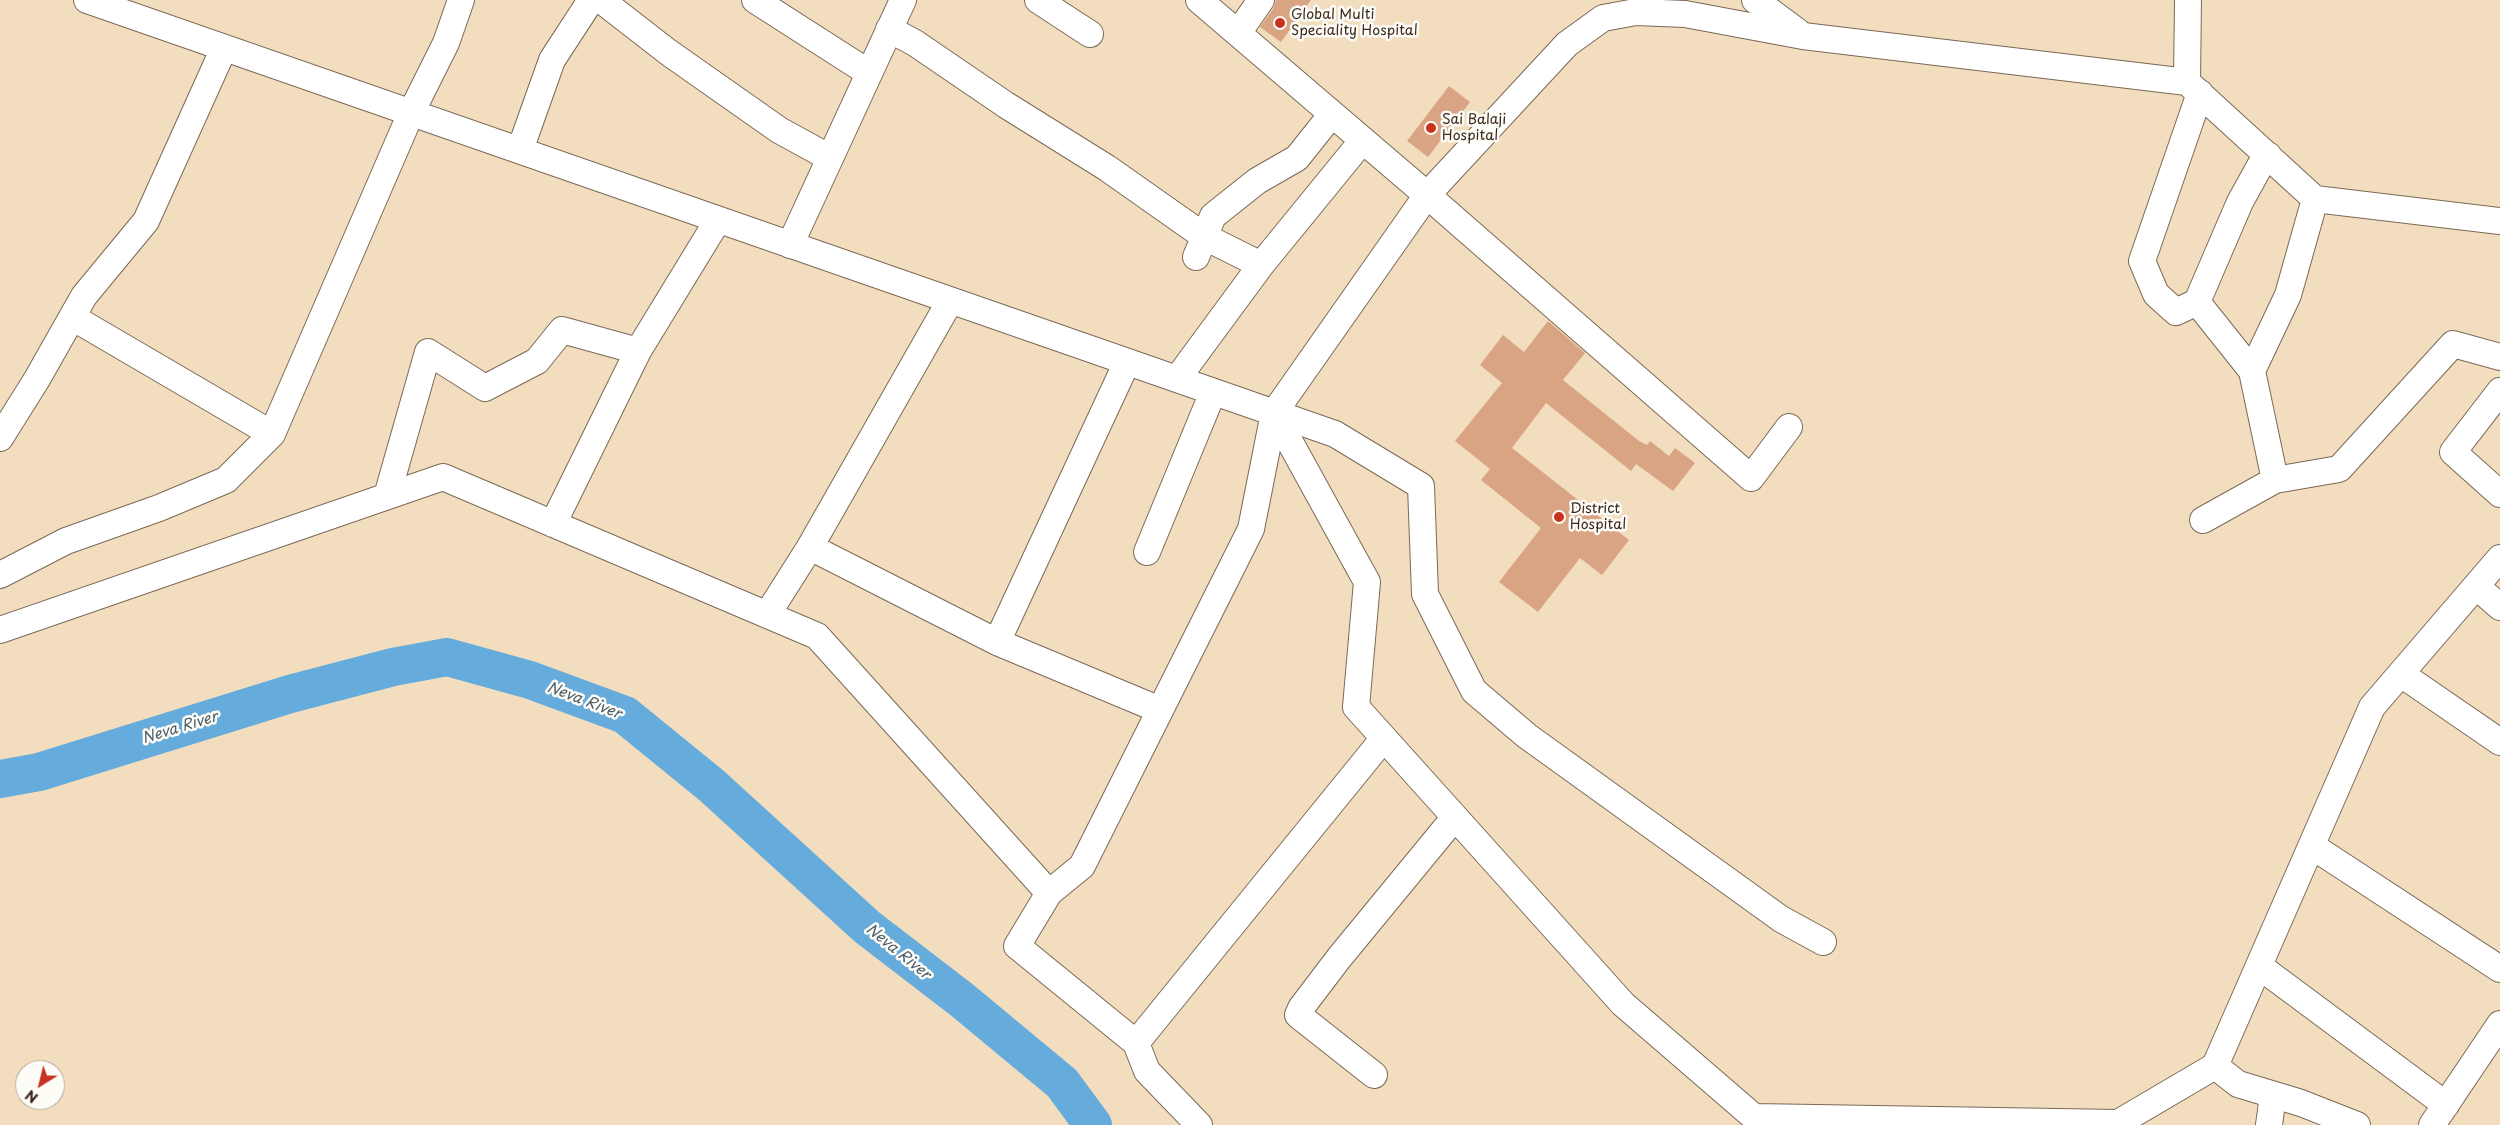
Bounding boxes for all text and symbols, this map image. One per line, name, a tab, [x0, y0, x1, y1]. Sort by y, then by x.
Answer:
place label: Global Multi Speciality Hospital	[1291, 7, 1418, 40]
marker: Global Multi Speciality Hospital	[1273, 16, 1287, 30]
place label: Sai Balaji Hospital	[1442, 112, 1506, 144]
marker: Sai Balaji Hospital	[1424, 121, 1438, 135]
place label: District Hospital	[1570, 501, 1626, 534]
marker: District Hospital	[1552, 510, 1566, 524]
water label: Neva River	[544, 679, 624, 723]
water label: Neva River	[140, 708, 220, 748]
water label: Neva River	[862, 921, 934, 983]
north arrow	[15, 1060, 65, 1110]
text: N	[21, 1085, 42, 1108]

